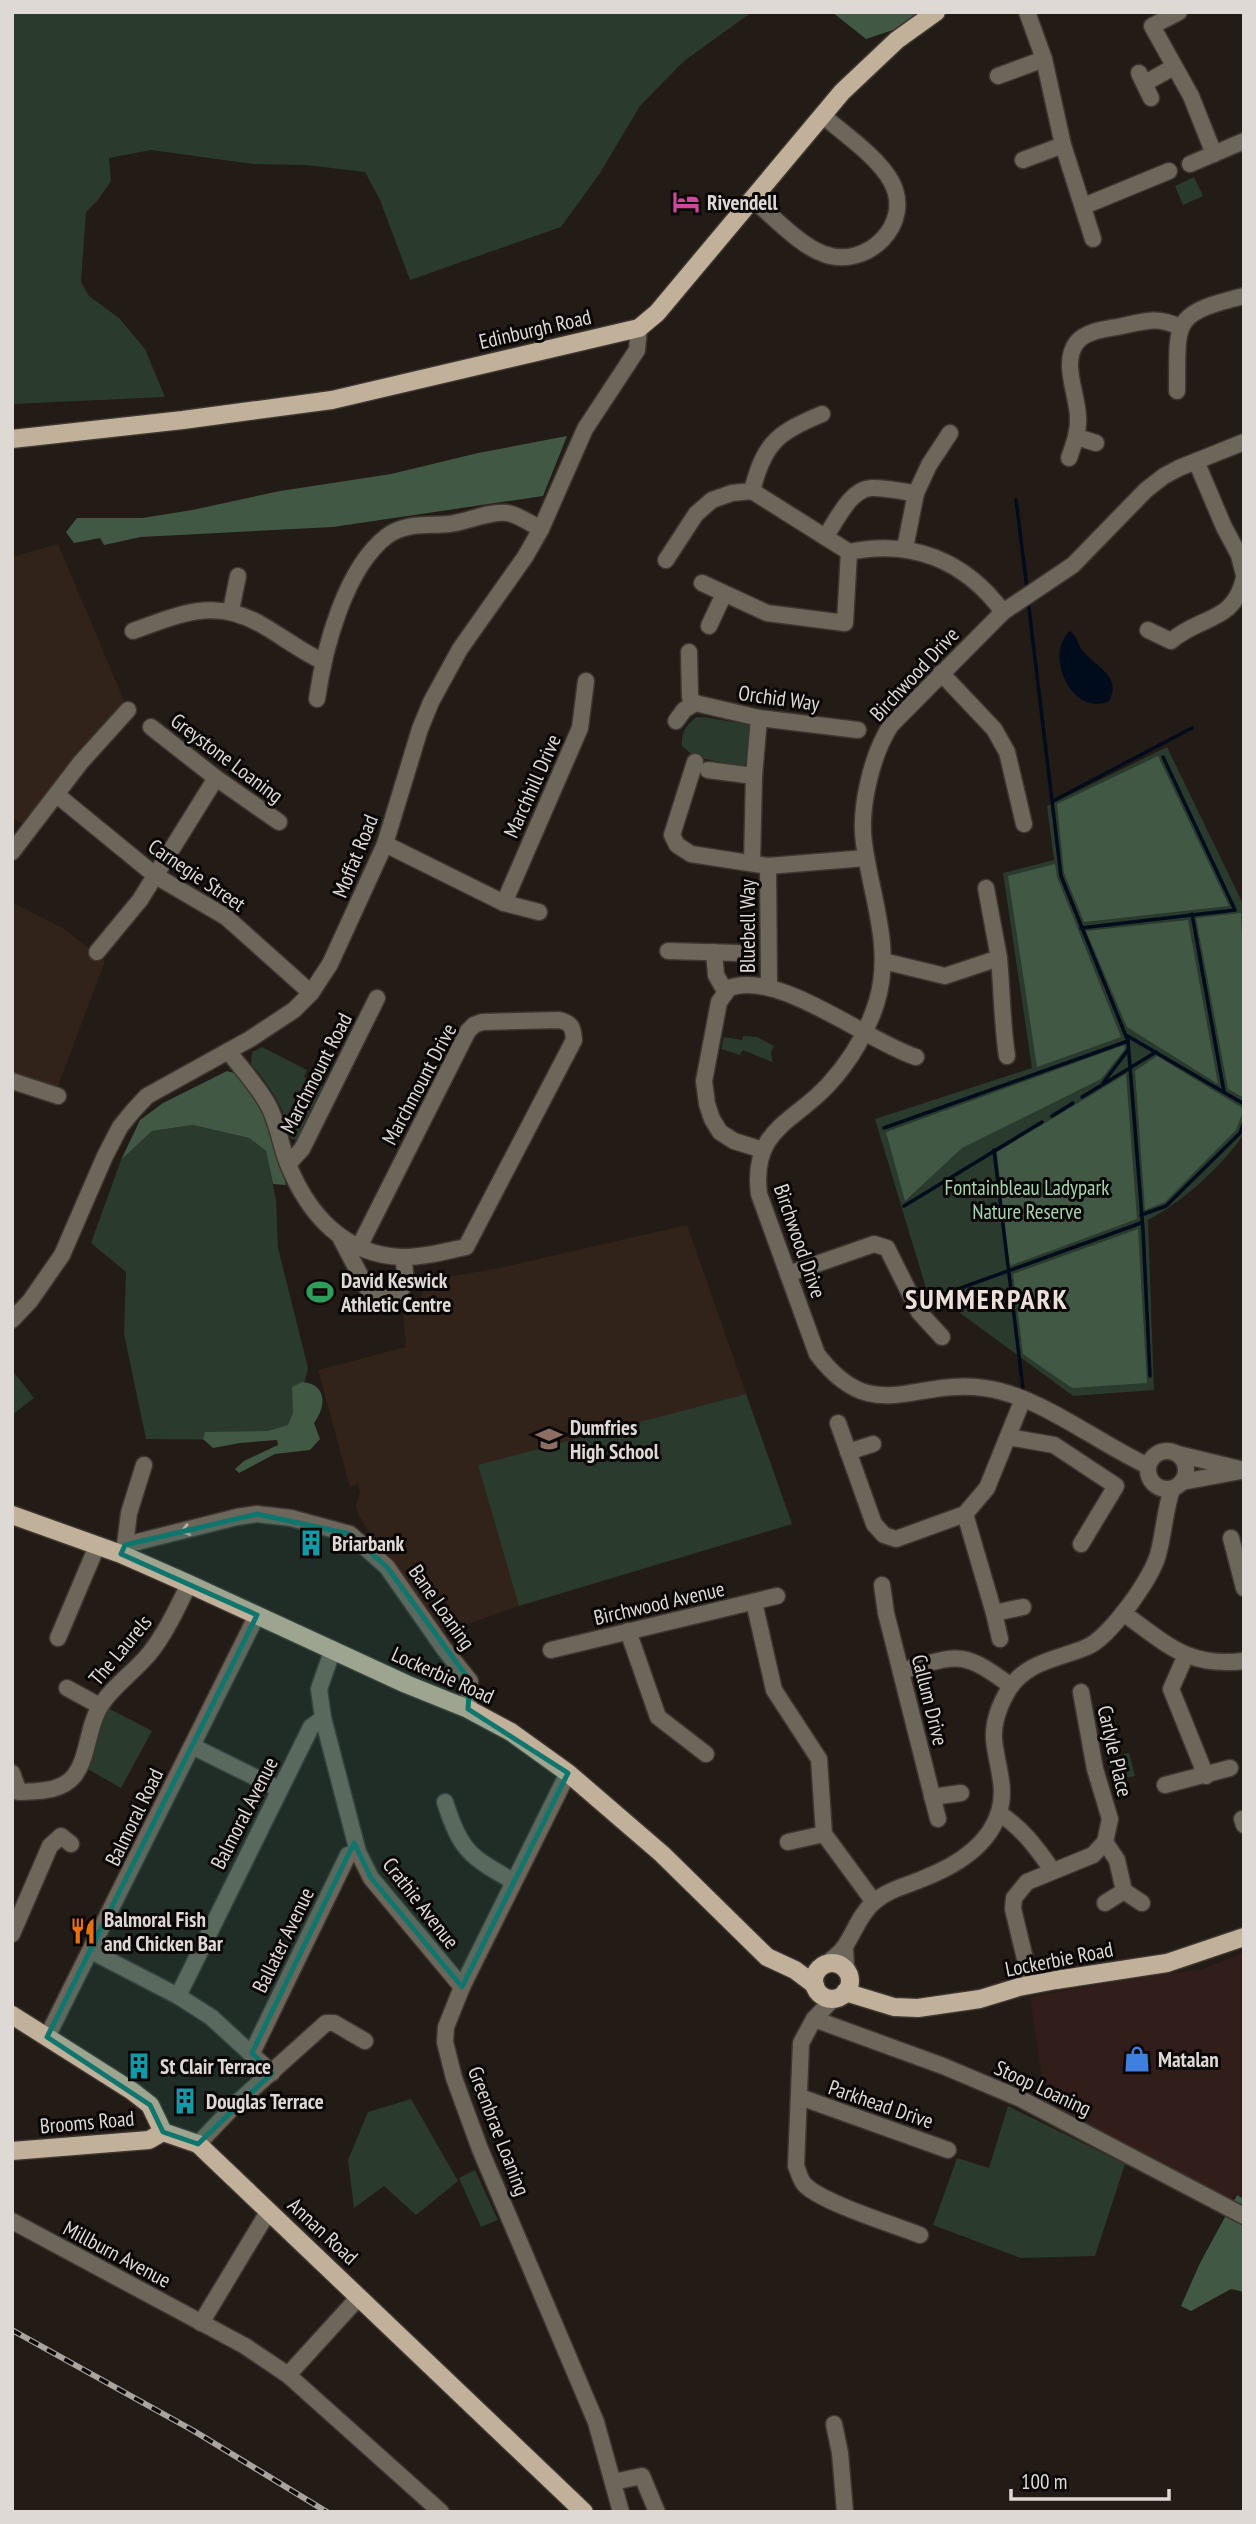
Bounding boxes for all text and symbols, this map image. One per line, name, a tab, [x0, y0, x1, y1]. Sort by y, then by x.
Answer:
hotel icon: Rivendell	[671, 187, 701, 217]
place label: Rivendell	[707, 189, 778, 216]
street label: Edinburgh Road	[476, 303, 594, 355]
street label: Birchwood Drive	[864, 621, 964, 727]
street label: Orchid Way	[737, 679, 821, 717]
street label: Greystone Loaning	[165, 707, 289, 809]
street label: Marchhill Drive	[497, 730, 567, 842]
street label: Moffat Road	[326, 810, 384, 902]
street label: Carnegie Street	[143, 833, 251, 917]
street label: Bluebell Way	[734, 879, 761, 973]
street label: Marchmount Road	[274, 1008, 358, 1138]
street label: Marchmount Drive	[376, 1019, 462, 1149]
park label: Fontainbleau Ladypark Nature Reserve	[945, 1174, 1109, 1225]
street label: Birchwood Drive	[768, 1180, 832, 1302]
place label: David Keswick Athletic Centre	[340, 1267, 451, 1318]
sports icon: David Keswick Athletic Centre	[305, 1277, 335, 1307]
district label: SUMMERPARK	[905, 1280, 1069, 1317]
place label: Dumfries High School	[570, 1414, 660, 1465]
school or university icon: Dumfries High School	[534, 1424, 564, 1454]
one-way arrow	[180, 1523, 203, 1536]
building icon: Briarbank	[296, 1528, 326, 1558]
place label: Briarbank	[332, 1530, 404, 1557]
street label: Bane Loaning	[403, 1559, 481, 1655]
street label: Birchwood Avenue	[591, 1575, 727, 1631]
street label: The Laurels	[83, 1609, 157, 1691]
street label: Lockerbie Road	[388, 1640, 498, 1710]
street label: Callum Drive	[906, 1652, 954, 1748]
street label: Carlyle Place	[1091, 1703, 1139, 1799]
street label: Balmoral Avenue	[204, 1753, 284, 1873]
street label: Balmoral Road	[99, 1764, 169, 1870]
street label: Crathie Avenue	[377, 1852, 465, 1954]
street label: Ballater Avenue	[246, 1883, 320, 1997]
place label: Balmoral Fish and Chicken Bar	[104, 1906, 224, 1957]
restaurant icon: Balmoral Fish and Chicken Bar	[68, 1916, 98, 1946]
street label: Lockerbie Road	[1003, 1935, 1115, 1983]
shop icon: Matalan	[1122, 2044, 1152, 2074]
place label: Matalan	[1158, 2046, 1219, 2073]
building icon: St Clair Terrace	[124, 2051, 154, 2081]
place label: St Clair Terrace	[160, 2053, 271, 2080]
street label: Stoop Loaning	[990, 2054, 1096, 2122]
street label: Greenbrae Loaning	[462, 2063, 536, 2199]
street label: Parkhead Drive	[825, 2073, 937, 2135]
building icon: Douglas Terrace	[170, 2086, 200, 2116]
place label: Douglas Terrace	[206, 2088, 324, 2115]
street label: Brooms Road	[39, 2104, 135, 2140]
street label: Annan Road	[282, 2192, 364, 2270]
street label: Millburn Avenue	[59, 2214, 175, 2294]
scale bar	[1011, 2458, 1168, 2502]
text: 100 m	[1021, 2468, 1067, 2495]

